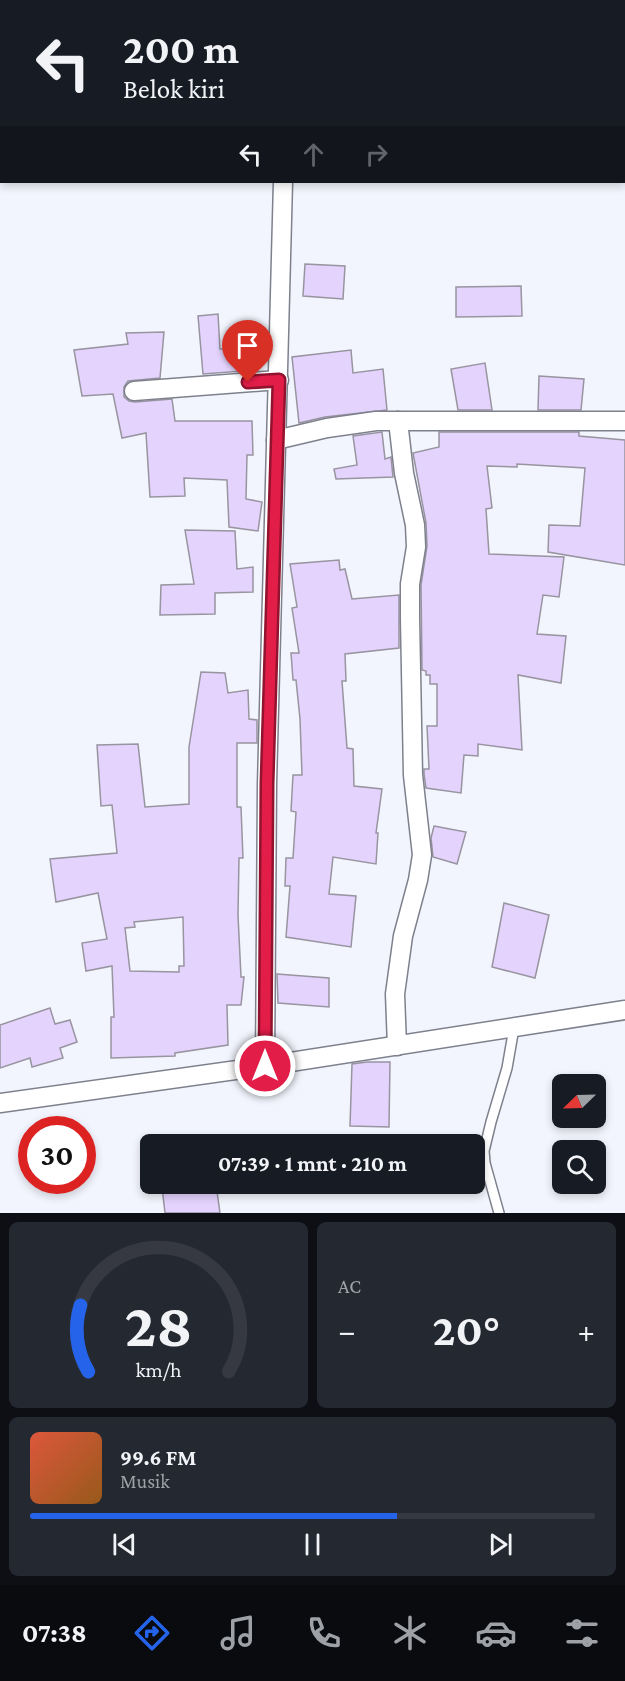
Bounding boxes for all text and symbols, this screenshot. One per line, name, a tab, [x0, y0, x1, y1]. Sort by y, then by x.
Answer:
icon: left	[24, 24, 102, 102]
text: 200 m	[123, 25, 239, 72]
text: Belok kiri	[123, 74, 225, 104]
icon: left	[234, 138, 267, 171]
icon: ahead	[297, 138, 330, 171]
icon: right	[360, 138, 393, 171]
pin	[222, 320, 273, 382]
icon: arrive	[231, 329, 264, 362]
position arrow	[233, 1034, 297, 1098]
north arrow	[552, 1074, 606, 1128]
map controls	[552, 1074, 606, 1194]
speed limit sign: 30	[18, 1116, 96, 1194]
button: search	[552, 1140, 606, 1194]
text: 07:39 · 1 mnt · 210 m	[218, 1151, 407, 1176]
text: AC	[338, 1275, 361, 1297]
text: 28	[124, 1290, 193, 1359]
text: 20°	[433, 1305, 500, 1355]
text: −	[338, 1312, 355, 1349]
text: +	[578, 1312, 595, 1349]
text: km/h	[135, 1358, 182, 1382]
text: 99.6 FM	[120, 1445, 196, 1470]
text: Musik	[120, 1470, 170, 1492]
icon: previous	[108, 1528, 141, 1561]
icon: pause	[296, 1528, 329, 1561]
icon: next	[484, 1528, 517, 1561]
icon: directions	[131, 1612, 173, 1654]
icon: music	[217, 1612, 259, 1654]
icon: phone	[303, 1612, 345, 1654]
icon: climate	[389, 1612, 431, 1654]
icon: car	[475, 1612, 517, 1654]
icon: filters	[561, 1612, 603, 1654]
text: 07:38	[22, 1618, 87, 1648]

